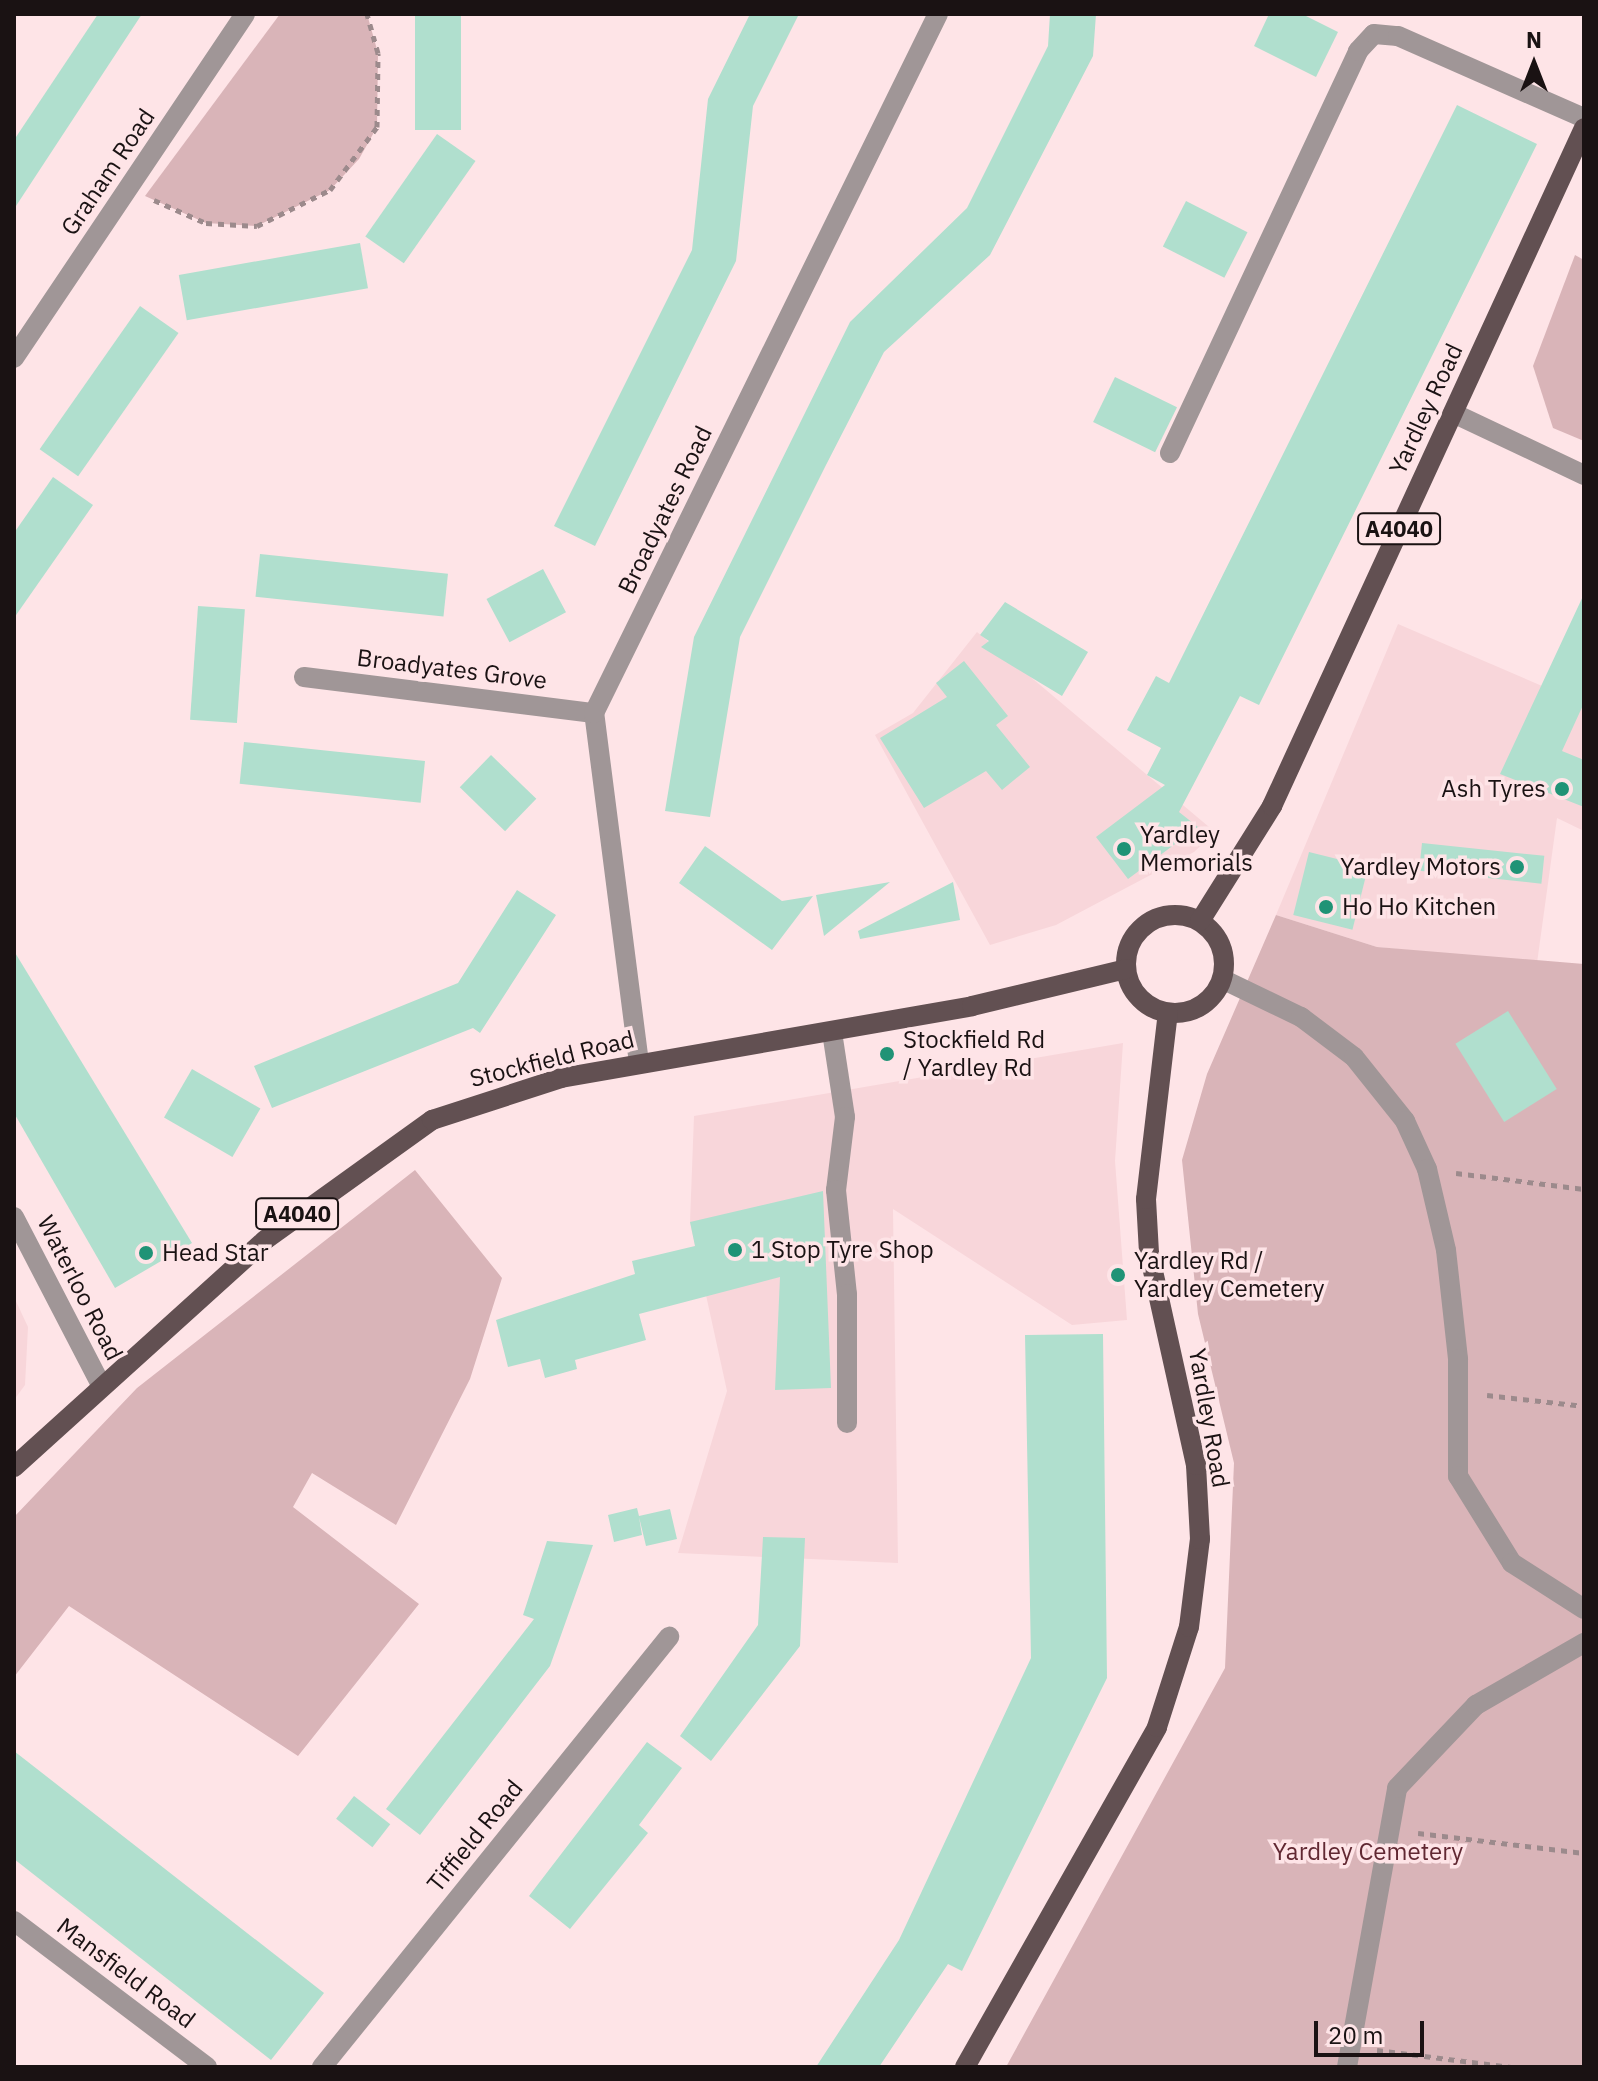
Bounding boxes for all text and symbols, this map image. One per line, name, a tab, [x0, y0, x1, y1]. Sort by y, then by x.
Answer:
north arrow	[1494, 24, 1574, 104]
text: N	[1526, 25, 1542, 54]
street label: Graham Road	[55, 103, 161, 241]
street label: Yardley Road	[1383, 339, 1469, 479]
street label: Broadyates Road	[612, 421, 718, 599]
road number: A4040	[1357, 511, 1441, 547]
street label: Broadyates Grove	[355, 643, 549, 695]
place label: Ash Tyres	[1441, 775, 1546, 803]
marker: Ash Tyres	[1553, 780, 1571, 798]
place label: Yardley Memorials	[1140, 821, 1253, 877]
marker: Yardley Memorials	[1115, 840, 1133, 858]
place label: Yardley Motors	[1340, 853, 1501, 881]
marker: Yardley Motors	[1508, 858, 1526, 876]
place label: Ho Ho Kitchen	[1342, 893, 1496, 921]
marker: Ho Ho Kitchen	[1317, 898, 1335, 916]
street label: Stockfield Road	[467, 1025, 637, 1093]
place label: Stockfield Rd / Yardley Rd	[903, 1026, 1045, 1082]
marker: Stockfield Rd / Yardley Rd	[878, 1045, 896, 1063]
road number: A4040	[255, 1196, 339, 1232]
street label: Waterloo Road	[31, 1211, 129, 1365]
place label: 1 Stop Tyre Shop	[751, 1236, 934, 1264]
place label: Head Star	[162, 1239, 269, 1267]
marker: 1 Stop Tyre Shop	[726, 1241, 744, 1259]
marker: Head Star	[137, 1244, 155, 1262]
place label: Yardley Rd / Yardley Cemetery	[1134, 1247, 1324, 1303]
marker: Yardley Rd / Yardley Cemetery	[1109, 1266, 1127, 1284]
street label: Yardley Road	[1183, 1346, 1235, 1490]
street label: Tiffield Road	[421, 1774, 529, 1898]
park label: Yardley Cemetery	[1273, 1838, 1463, 1866]
street label: Mansfield Road	[51, 1912, 201, 2034]
scale bar	[1318, 2005, 1428, 2055]
text: 20 m	[1328, 2019, 1383, 2051]

